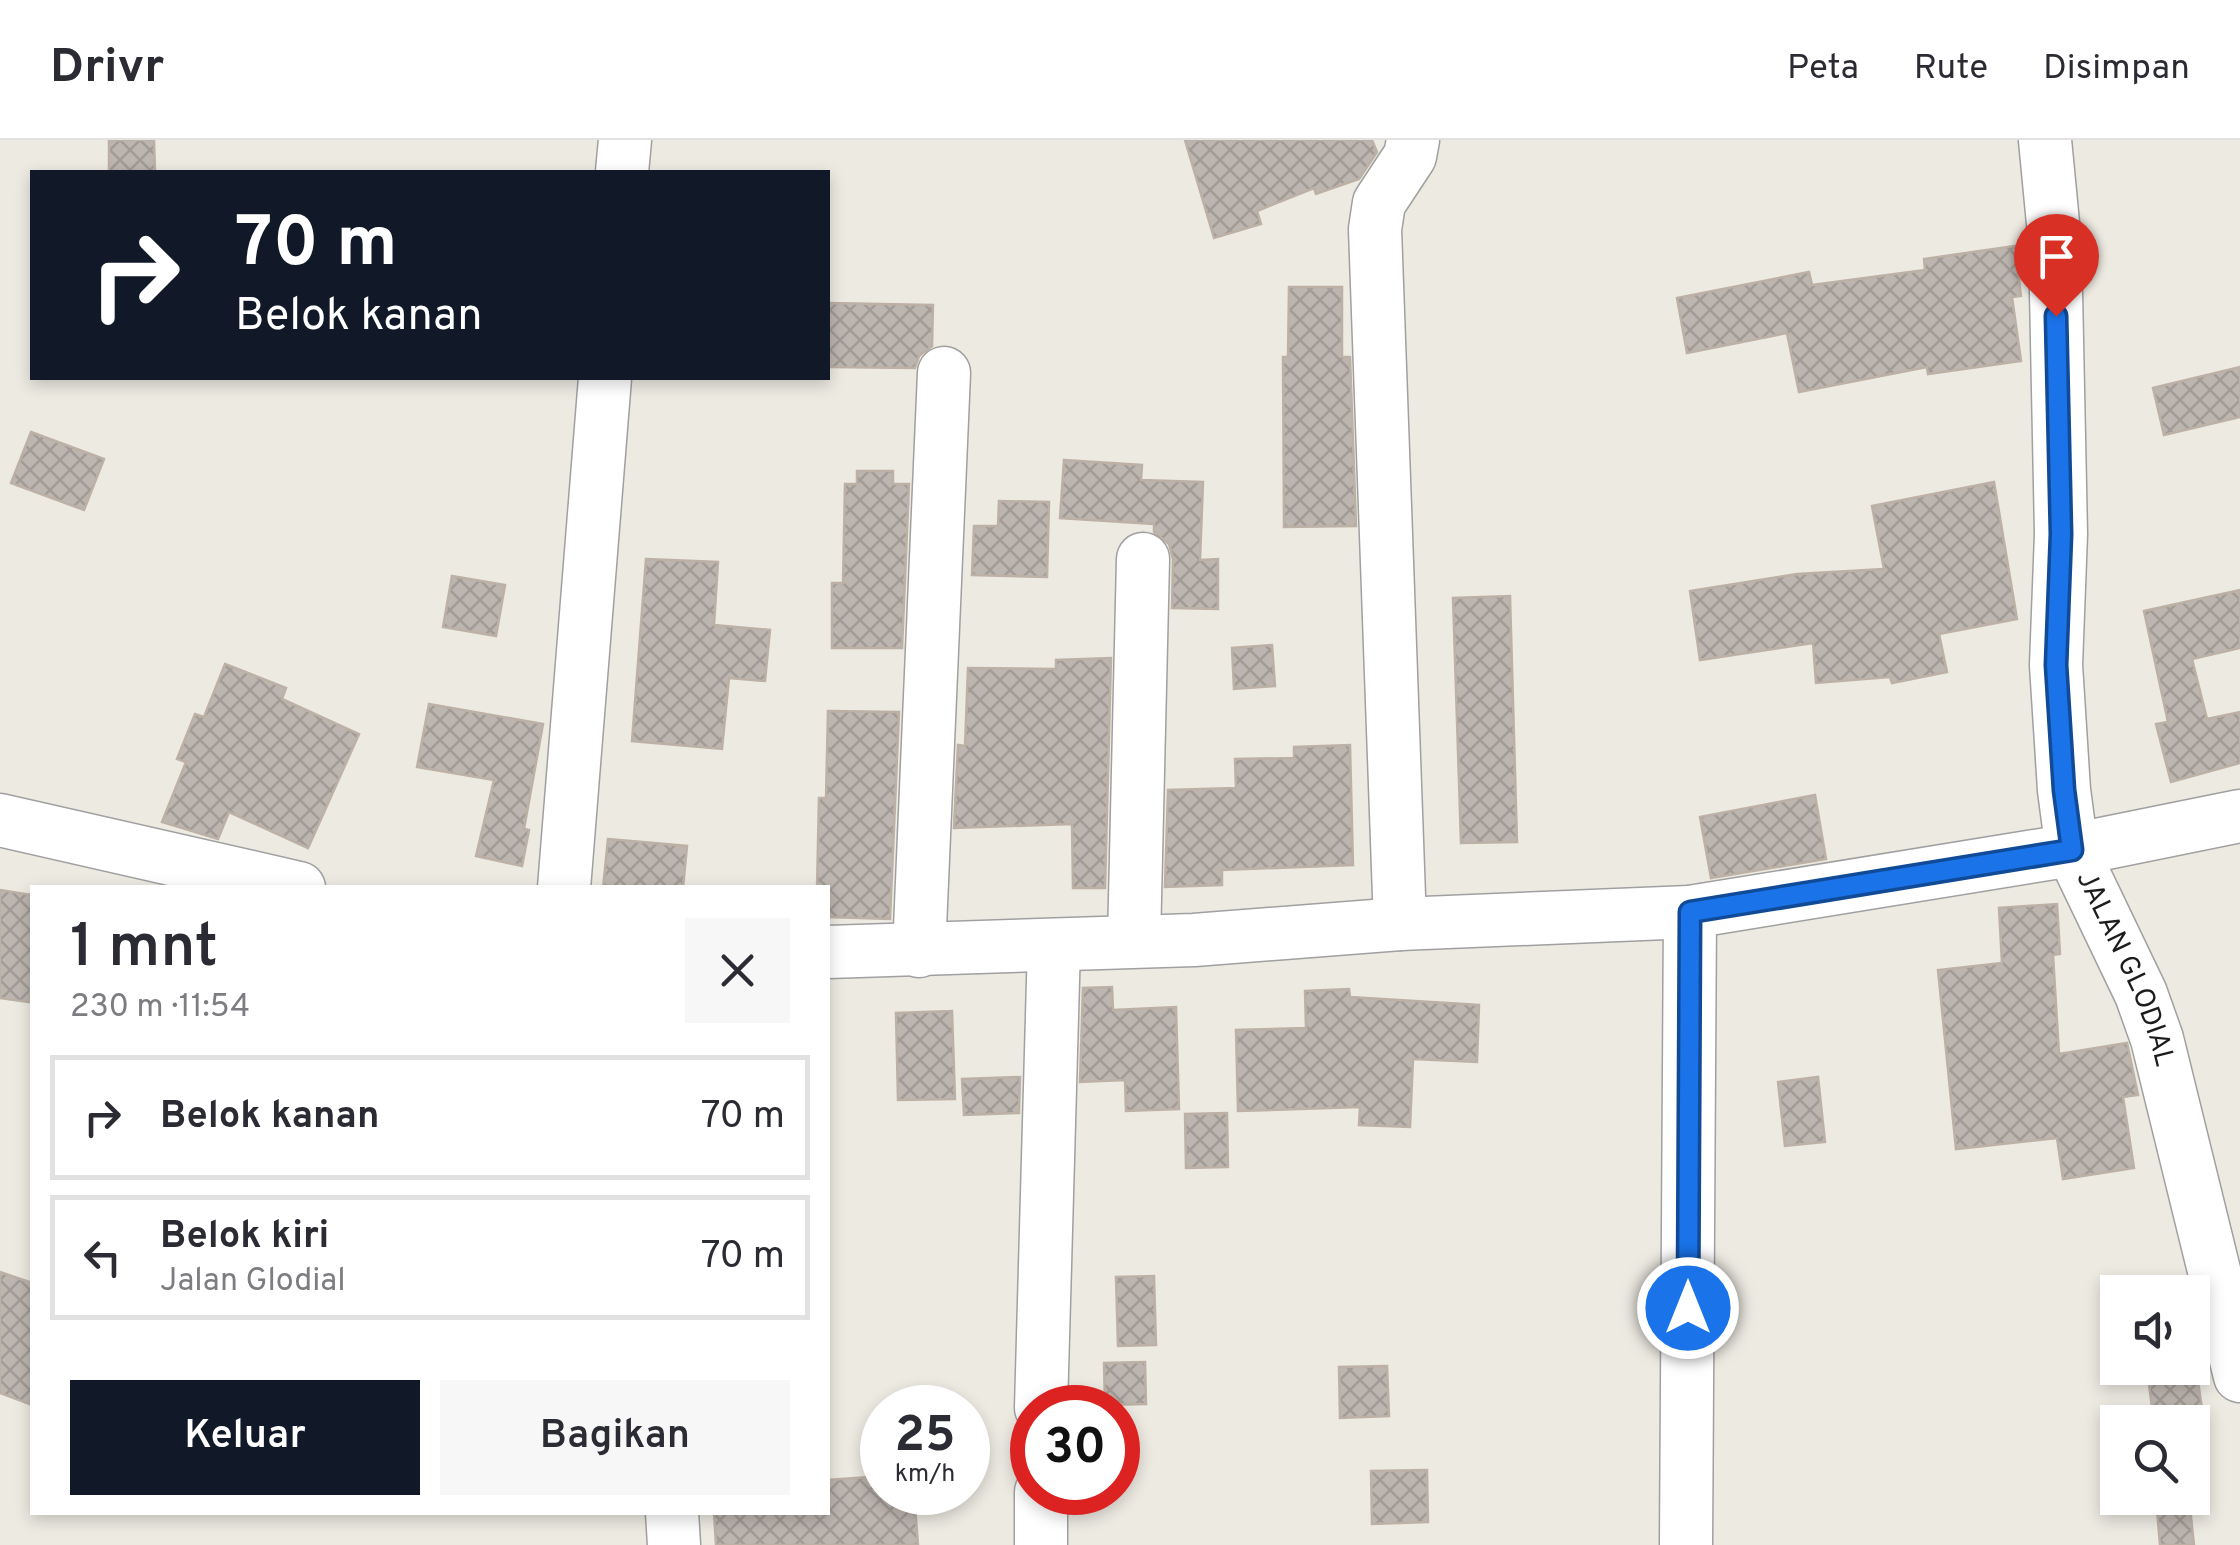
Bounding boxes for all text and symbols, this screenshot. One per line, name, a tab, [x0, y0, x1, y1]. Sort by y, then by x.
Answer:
text: Drivr	[50, 39, 164, 99]
text: Peta	[1787, 47, 1859, 91]
text: Rute	[1914, 47, 1988, 91]
text: Disimpan	[2043, 47, 2190, 91]
text: 70 m	[235, 202, 398, 291]
icon: right	[70, 210, 200, 340]
pin	[2014, 214, 2099, 317]
icon: arrive	[2029, 229, 2084, 284]
text: Belok kanan	[235, 289, 483, 346]
street label: JALAN GLODIAL	[2067, 866, 2181, 1070]
text: 1 mnt	[70, 912, 218, 988]
button: close	[685, 918, 790, 1023]
text: 230 m · 11:54	[70, 988, 250, 1028]
icon: right	[75, 1090, 130, 1145]
text: Belok kanan	[160, 1093, 379, 1142]
text: 70 m	[701, 1093, 785, 1142]
text: Belok kiri	[160, 1213, 329, 1262]
icon: left	[75, 1230, 130, 1285]
text: 70 m	[701, 1233, 785, 1282]
position arrow	[1636, 1256, 1740, 1360]
text: Jalan Glodial	[160, 1262, 346, 1302]
map controls	[2100, 1275, 2210, 1515]
button: sound	[2100, 1275, 2210, 1385]
button: Keluar	[70, 1380, 420, 1495]
button: Bagikan	[440, 1380, 790, 1495]
speed limit sign: 30	[1010, 1385, 1140, 1515]
button: search	[2100, 1405, 2210, 1515]
text: 25	[894, 1406, 956, 1469]
text: km/h	[895, 1459, 955, 1491]

